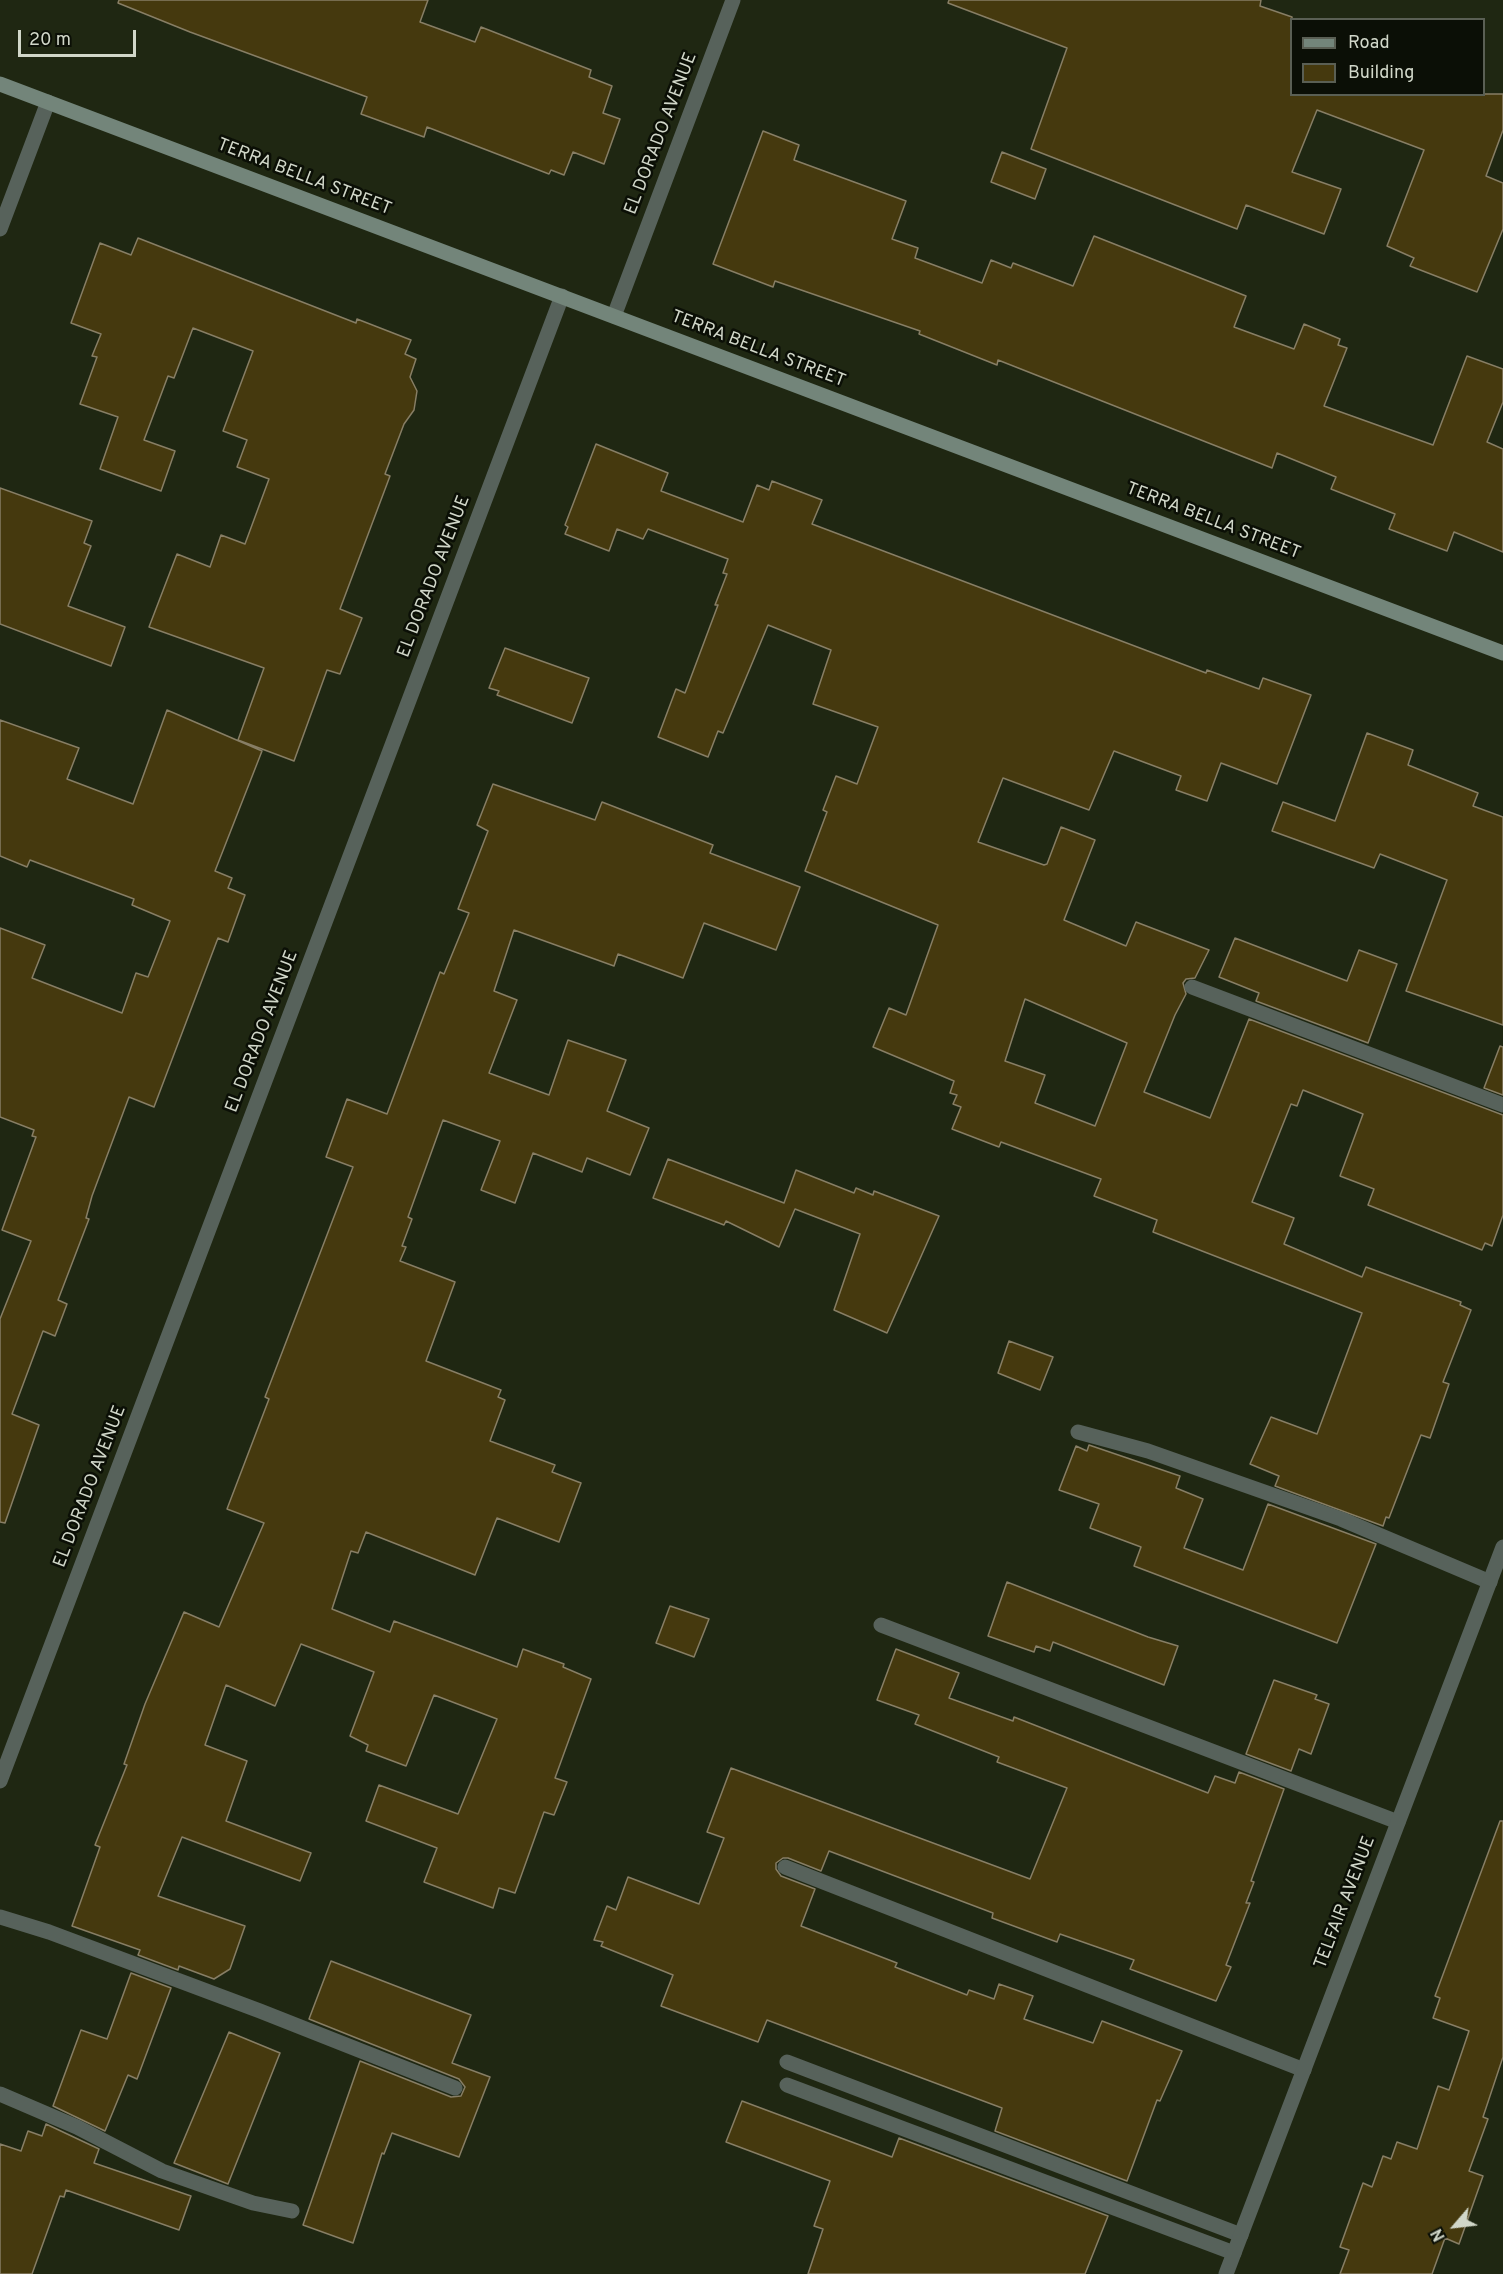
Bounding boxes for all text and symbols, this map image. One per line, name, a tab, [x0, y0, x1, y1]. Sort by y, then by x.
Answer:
scale bar	[21, 18, 140, 56]
legend	[1290, 18, 1485, 96]
text: 20 m	[29, 29, 71, 52]
text: Road	[1348, 32, 1390, 55]
street label: EL DORADO AVENUE	[621, 50, 703, 218]
text: Building	[1348, 62, 1414, 85]
street label: TERRA BELLA STREET	[214, 135, 394, 221]
street label: TERRA BELLA STREET	[668, 307, 848, 393]
street label: TERRA BELLA STREET	[1123, 479, 1303, 565]
street label: EL DORADO AVENUE	[394, 493, 476, 661]
street label: EL DORADO AVENUE	[222, 948, 304, 1116]
street label: EL DORADO AVENUE	[50, 1403, 132, 1571]
street label: TELFAIR AVENUE	[1311, 1834, 1381, 1972]
north arrow	[1425, 2196, 1485, 2256]
text: N	[1428, 2225, 1451, 2244]

